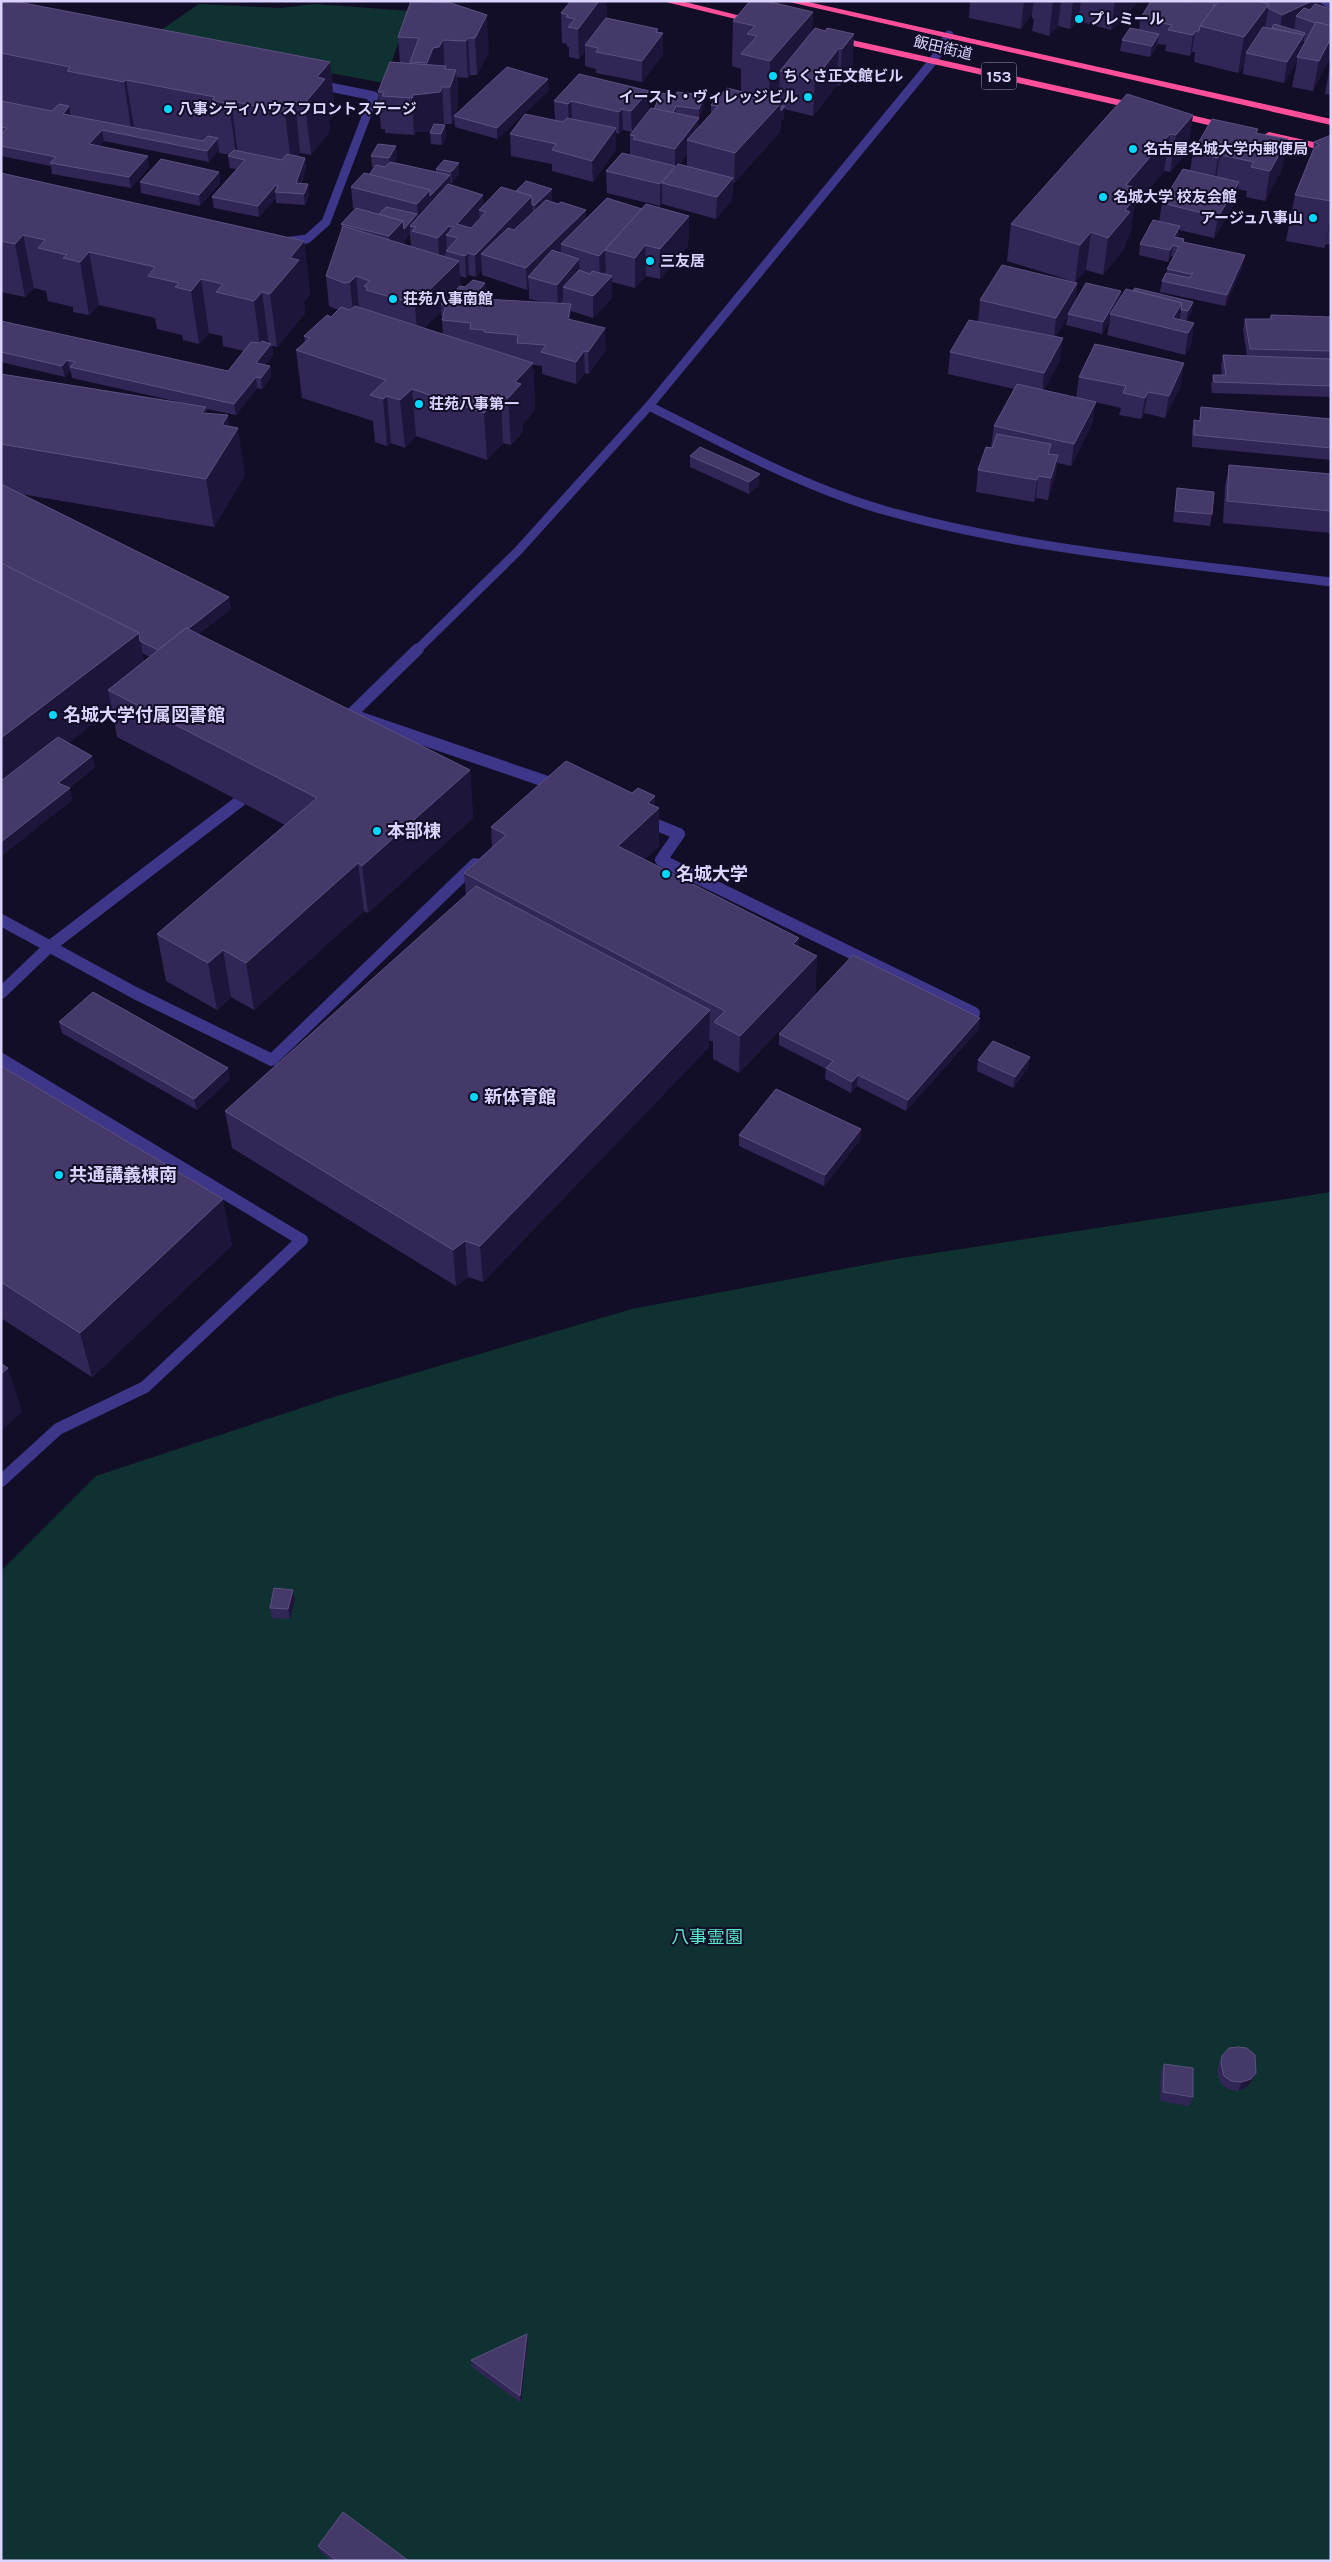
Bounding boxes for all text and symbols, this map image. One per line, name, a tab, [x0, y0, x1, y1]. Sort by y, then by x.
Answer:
place label: プレミール	[1089, 10, 1164, 28]
marker: プレミール	[1073, 13, 1085, 25]
street label: 飯田街道	[912, 32, 974, 64]
road number: 153	[982, 62, 1016, 90]
place label: ちくさ正文館ビル	[783, 67, 903, 85]
marker: ちくさ正文館ビル	[767, 70, 779, 82]
place label: イースト・ヴィレッジビル	[619, 88, 798, 106]
marker: イースト・ヴィレッジビル	[802, 91, 814, 103]
place label: 八事シティハウスフロントステージ	[178, 100, 417, 118]
marker: 八事シティハウスフロントステージ	[162, 103, 174, 115]
place label: 名古屋名城大学内郵便局	[1143, 140, 1308, 158]
marker: 名古屋名城大学内郵便局	[1127, 143, 1139, 155]
place label: 名城大学 校友会館	[1113, 188, 1237, 206]
marker: 名城大学 校友会館	[1097, 191, 1109, 203]
place label: アージュ八事山	[1200, 209, 1303, 227]
marker: アージュ八事山	[1307, 212, 1319, 224]
place label: 三友居	[660, 252, 705, 270]
marker: 三友居	[644, 255, 656, 267]
place label: 荘苑八事南館	[403, 290, 493, 308]
marker: 荘苑八事南館	[387, 293, 399, 305]
place label: 荘苑八事第一	[429, 395, 519, 413]
marker: 荘苑八事第一	[413, 398, 425, 410]
place label: 名城大学付属図書館	[63, 704, 225, 726]
marker: 名城大学付属図書館	[47, 709, 59, 721]
place label: 本部棟	[387, 820, 441, 842]
marker: 本部棟	[371, 825, 383, 837]
place label: 名城大学	[676, 863, 748, 885]
marker: 名城大学	[660, 868, 672, 880]
place label: 新体育館	[484, 1086, 556, 1108]
marker: 新体育館	[468, 1091, 480, 1103]
place label: 共通講義棟南	[69, 1164, 177, 1186]
marker: 共通講義棟南	[53, 1169, 65, 1181]
park label: 八事霊園	[671, 1926, 743, 1948]

